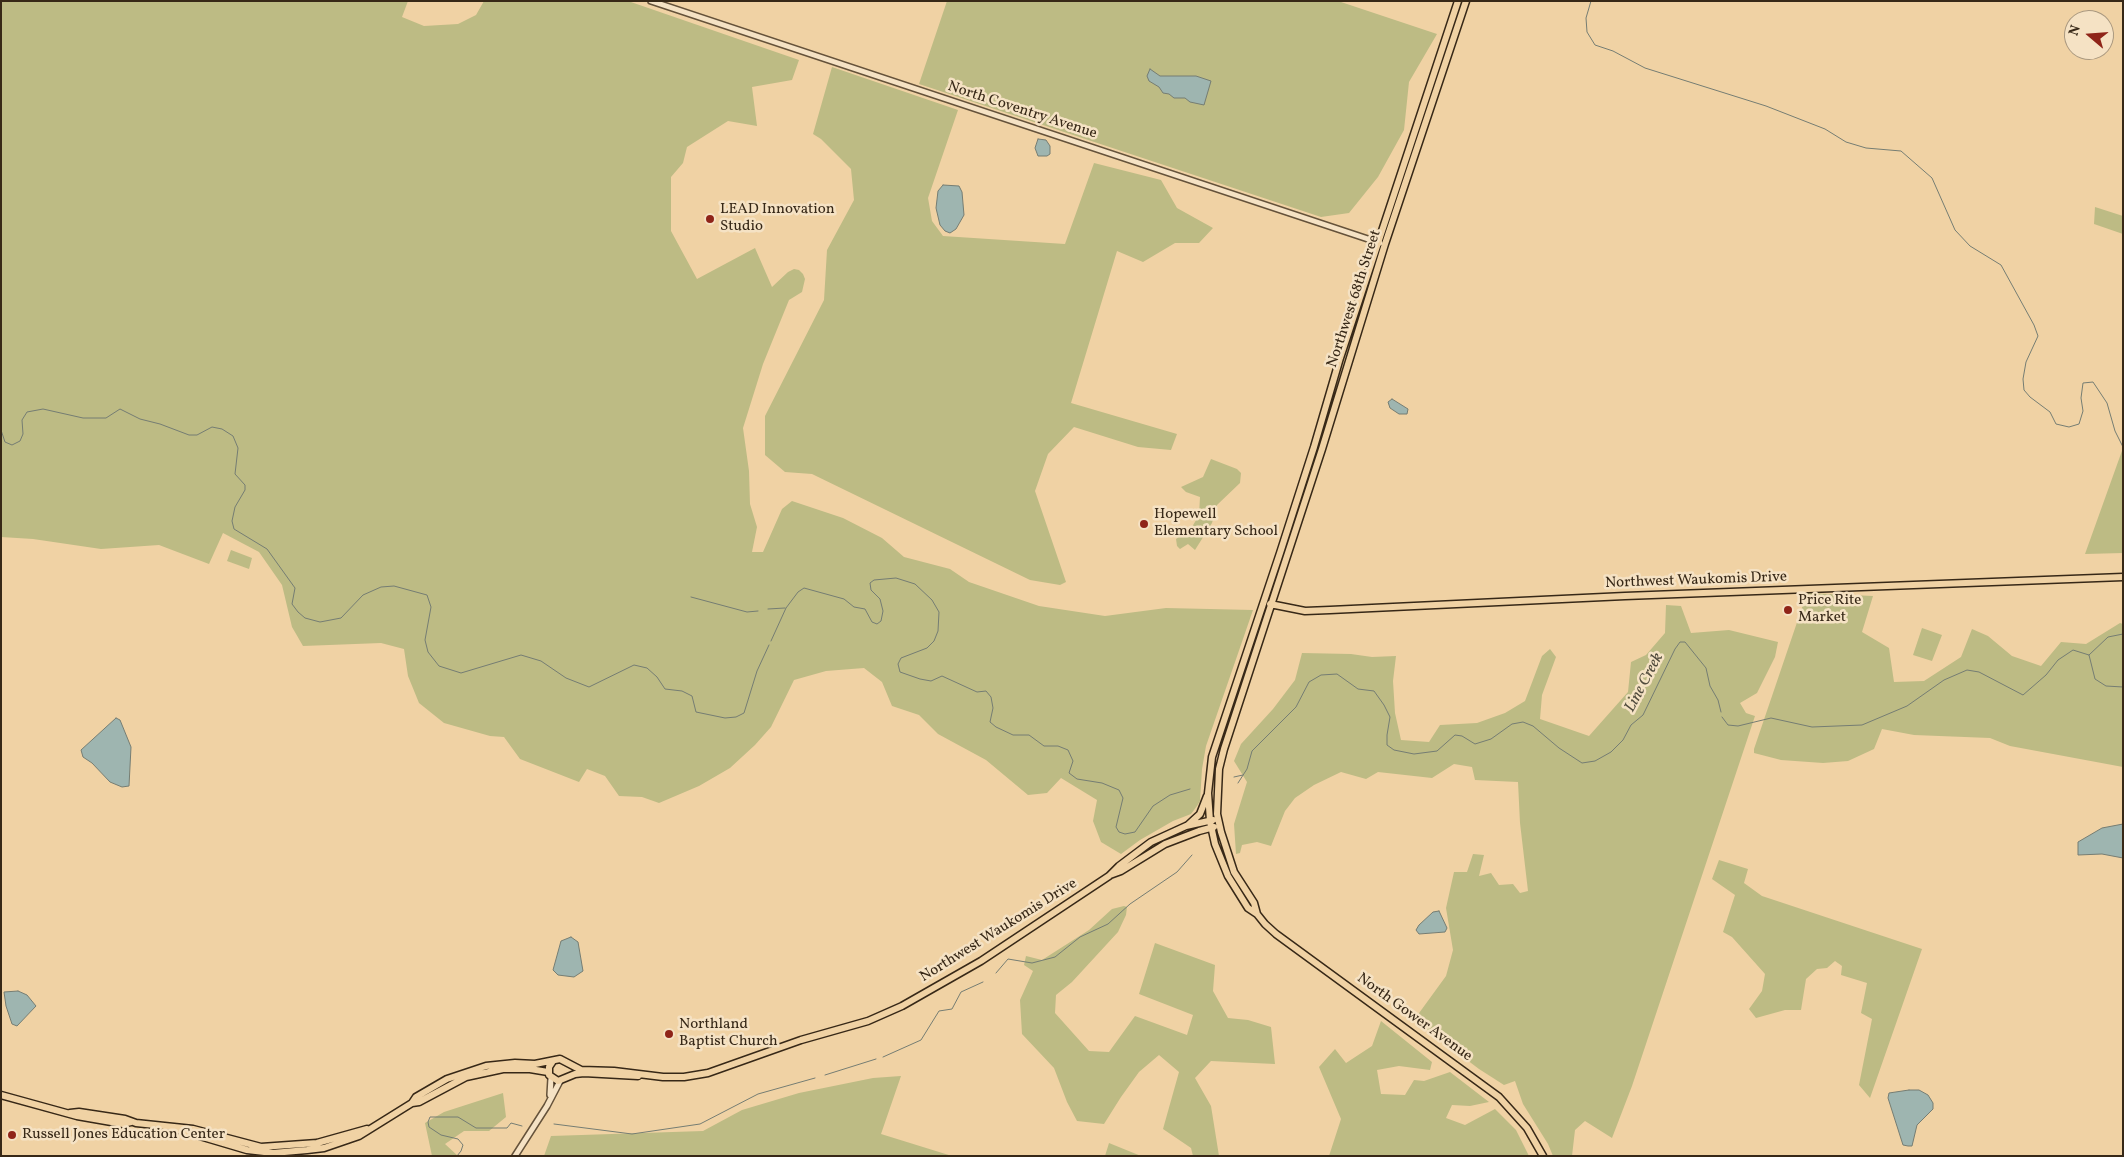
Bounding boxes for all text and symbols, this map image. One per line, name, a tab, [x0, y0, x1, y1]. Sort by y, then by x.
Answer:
north arrow	[2064, 10, 2114, 60]
text: N	[2065, 23, 2086, 38]
street label: North Coventry Avenue	[945, 78, 1099, 144]
place label: LEAD Innovation Studio	[720, 201, 835, 236]
marker: LEAD Innovation Studio	[704, 213, 716, 225]
street label: Northwest 68th Street	[1324, 228, 1386, 370]
place label: Hopewell Elementary School	[1154, 506, 1278, 541]
marker: Hopewell Elementary School	[1138, 518, 1150, 530]
street label: Northwest Waukomis Drive	[1605, 569, 1787, 593]
place label: Price Rite Market	[1798, 592, 1861, 627]
marker: Price Rite Market	[1782, 604, 1794, 616]
water label: Line Creek	[1621, 650, 1669, 716]
street label: Northwest Waukomis Drive	[917, 875, 1081, 987]
street label: North Gower Avenue	[1353, 970, 1475, 1066]
place label: Northland Baptist Church	[679, 1016, 778, 1051]
marker: Northland Baptist Church	[663, 1028, 675, 1040]
place label: Russell Jones Education Center	[22, 1126, 225, 1144]
marker: Russell Jones Education Center	[6, 1129, 18, 1141]

